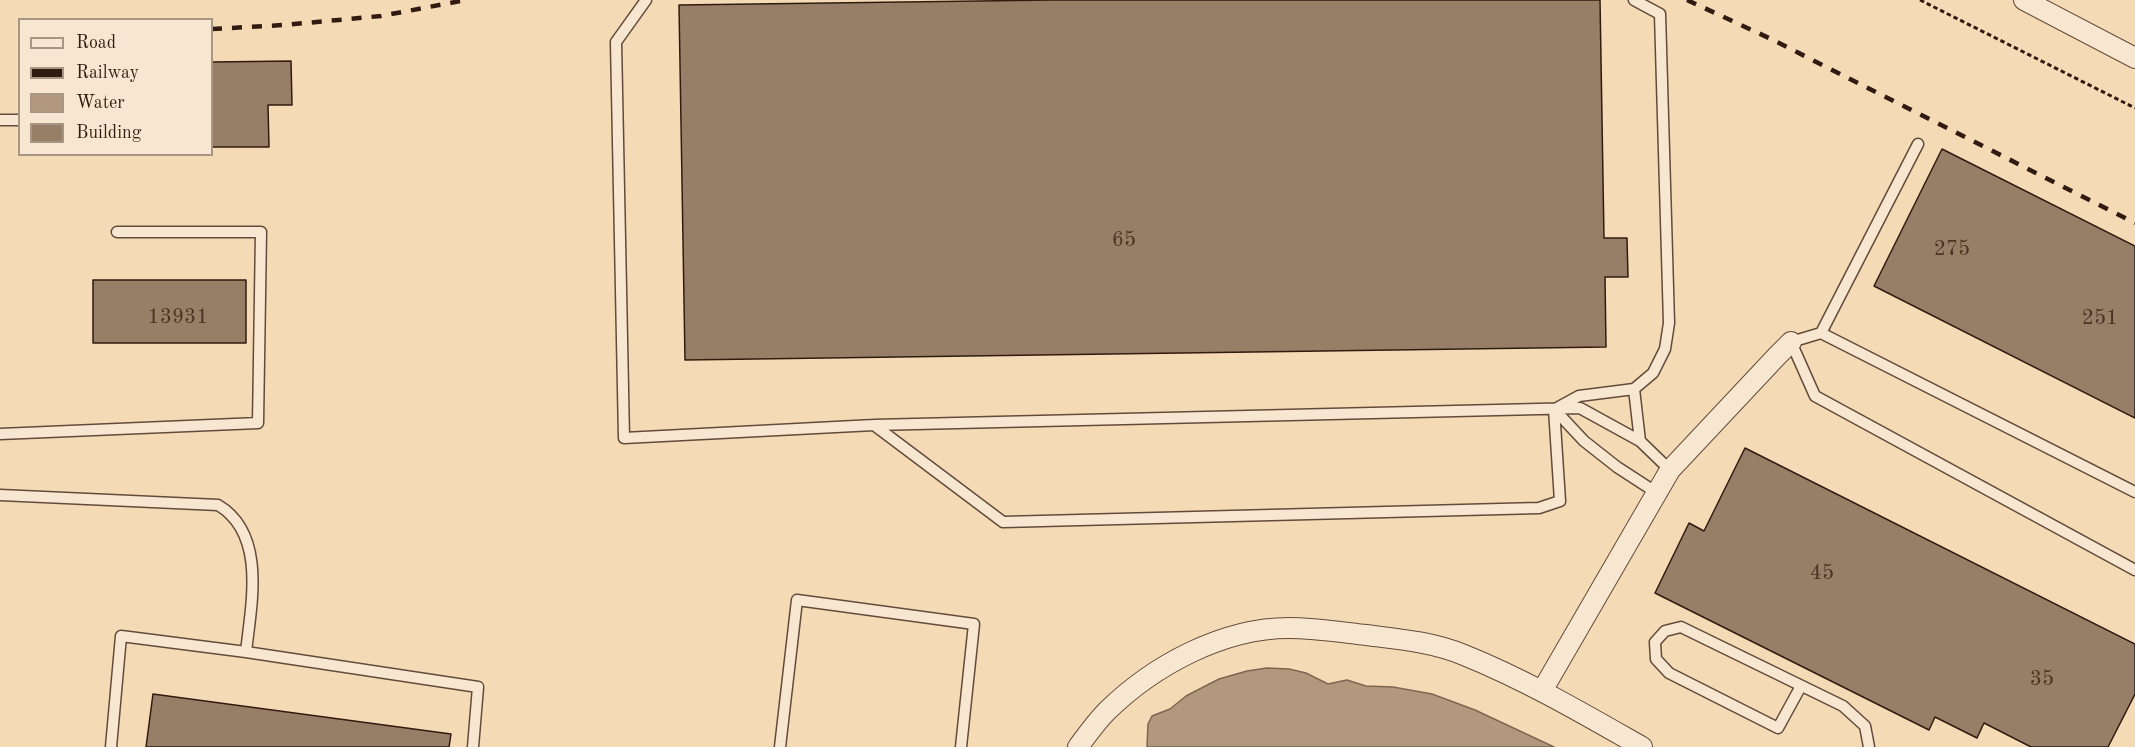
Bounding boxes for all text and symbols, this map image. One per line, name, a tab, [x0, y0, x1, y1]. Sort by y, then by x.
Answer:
legend	[18, 18, 213, 156]
text: Road	[76, 34, 116, 52]
text: Railway	[76, 64, 139, 82]
text: Water	[76, 94, 125, 112]
text: Building	[76, 124, 141, 142]
house number: 65	[1112, 227, 1136, 253]
house number: 275	[1934, 236, 1970, 262]
house number: 13931	[148, 304, 208, 330]
house number: 251	[2082, 305, 2118, 331]
house number: 45	[1810, 560, 1834, 586]
house number: 35	[2030, 666, 2054, 692]

